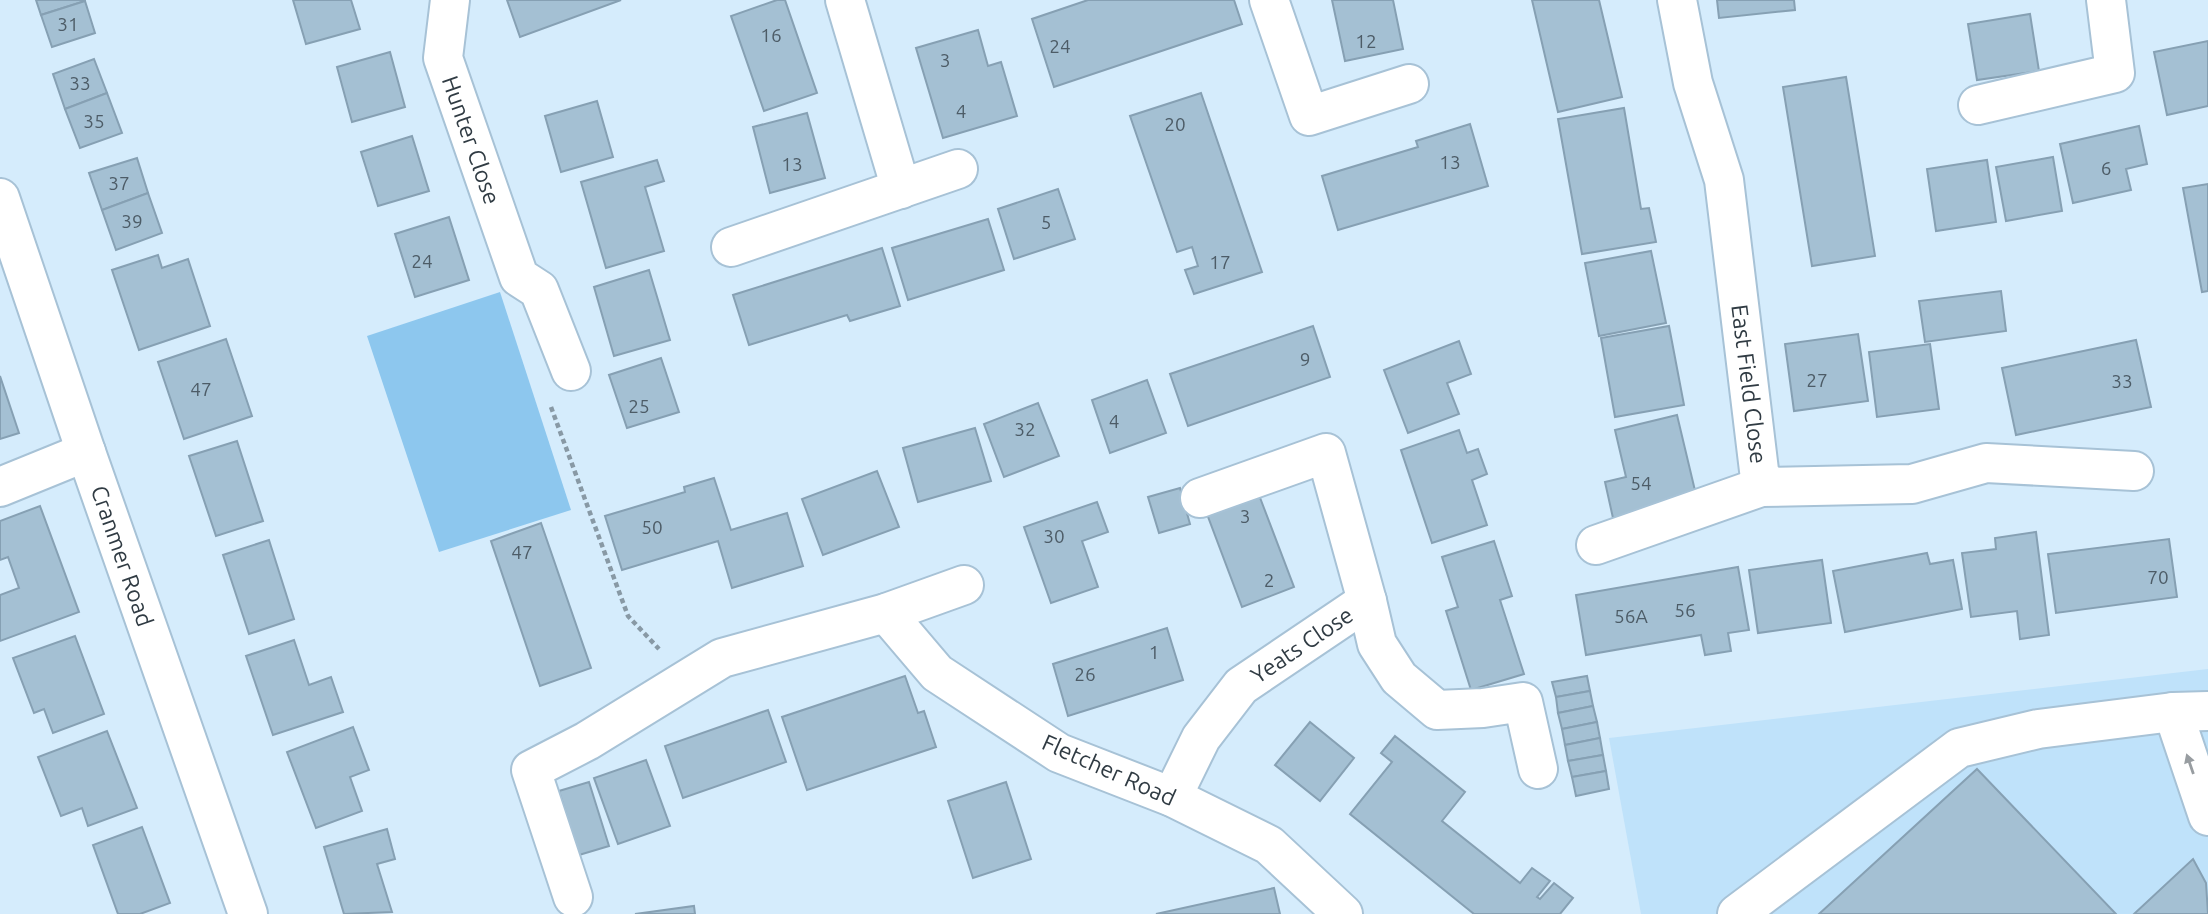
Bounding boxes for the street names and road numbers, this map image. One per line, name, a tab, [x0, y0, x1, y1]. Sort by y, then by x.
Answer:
street label: Hunter Close	[438, 72, 505, 207]
street label: East Field Close	[1727, 303, 1772, 465]
street label: Cranmer Road	[87, 482, 158, 630]
street label: Yeats Close	[1246, 601, 1357, 688]
street label: Fletcher Road	[1039, 729, 1180, 810]

